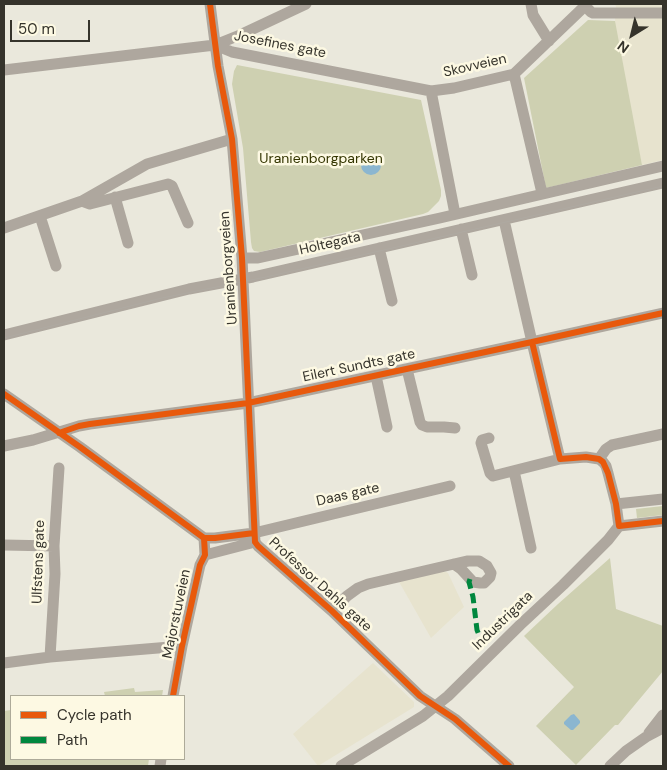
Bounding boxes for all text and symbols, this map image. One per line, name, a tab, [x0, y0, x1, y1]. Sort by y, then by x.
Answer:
scale bar	[12, 10, 92, 42]
north arrow	[607, 10, 657, 60]
text: 50 m	[18, 19, 55, 39]
street label: Josefines gate	[233, 28, 327, 62]
text: N	[614, 37, 633, 57]
street label: Skovveien	[442, 51, 508, 81]
park label: Uranienborgparken	[259, 151, 383, 167]
street label: Uranienborgveien	[217, 211, 241, 325]
street label: Holtegata	[298, 229, 362, 259]
street label: Eilert Sundts gate	[301, 346, 417, 386]
street label: Daas gate	[315, 480, 381, 510]
street label: Ulfstens gate	[29, 520, 49, 604]
street label: Professor Dahls gate	[265, 534, 375, 636]
street label: Majorstuveien	[159, 568, 195, 660]
street label: Industrigata	[469, 588, 537, 654]
legend	[10, 695, 185, 760]
text: Cycle path	[57, 705, 132, 725]
text: Path	[57, 730, 88, 750]

